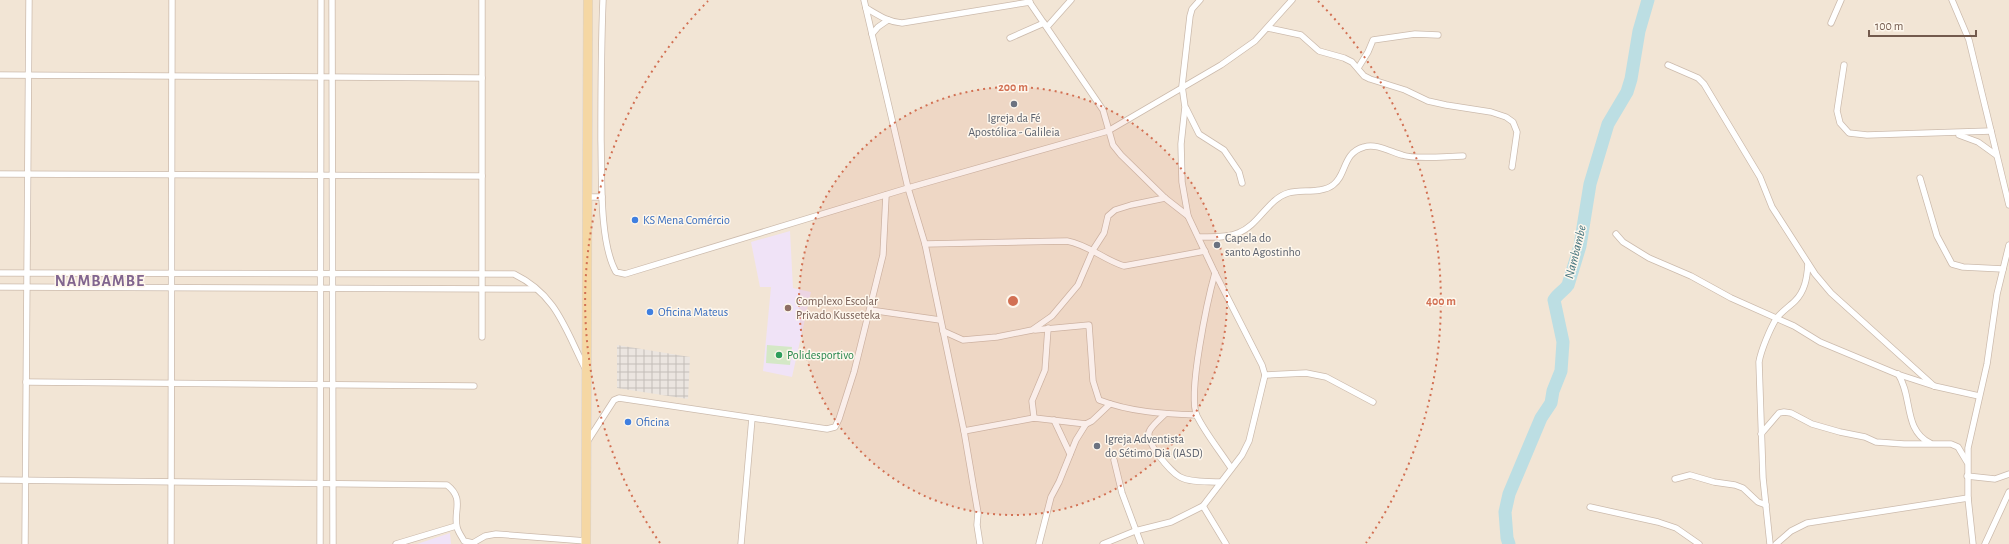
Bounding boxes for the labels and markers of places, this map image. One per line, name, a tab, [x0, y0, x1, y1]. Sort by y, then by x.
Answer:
marker: Igreja da Fé Apostólica - Galileia	[1009, 99, 1019, 109]
place label: Igreja da Fé Apostólica - Galileia	[968, 112, 1060, 138]
place label: KS Mena Comércio	[643, 214, 730, 226]
marker: KS Mena Comércio	[630, 215, 640, 225]
place label: Capela do santo Agostinho	[1225, 232, 1301, 258]
marker: Capela do santo Agostinho	[1212, 240, 1222, 250]
centre of rings	[1006, 294, 1020, 308]
place label: Complexo Escolar Privado Kusseteka	[796, 295, 881, 321]
marker: Complexo Escolar Privado Kusseteka	[783, 303, 793, 313]
place label: Oficina Mateus	[658, 306, 728, 318]
marker: Oficina Mateus	[645, 307, 655, 317]
place label: Polidesportivo	[787, 349, 854, 361]
marker: Polidesportivo	[774, 350, 784, 360]
place label: Oficina	[636, 416, 670, 428]
marker: Oficina	[623, 417, 633, 427]
place label: Igreja Adventista do Sétimo Dia (IASD)	[1105, 433, 1203, 459]
marker: Igreja Adventista do Sétimo Dia (IASD)	[1092, 441, 1102, 451]

